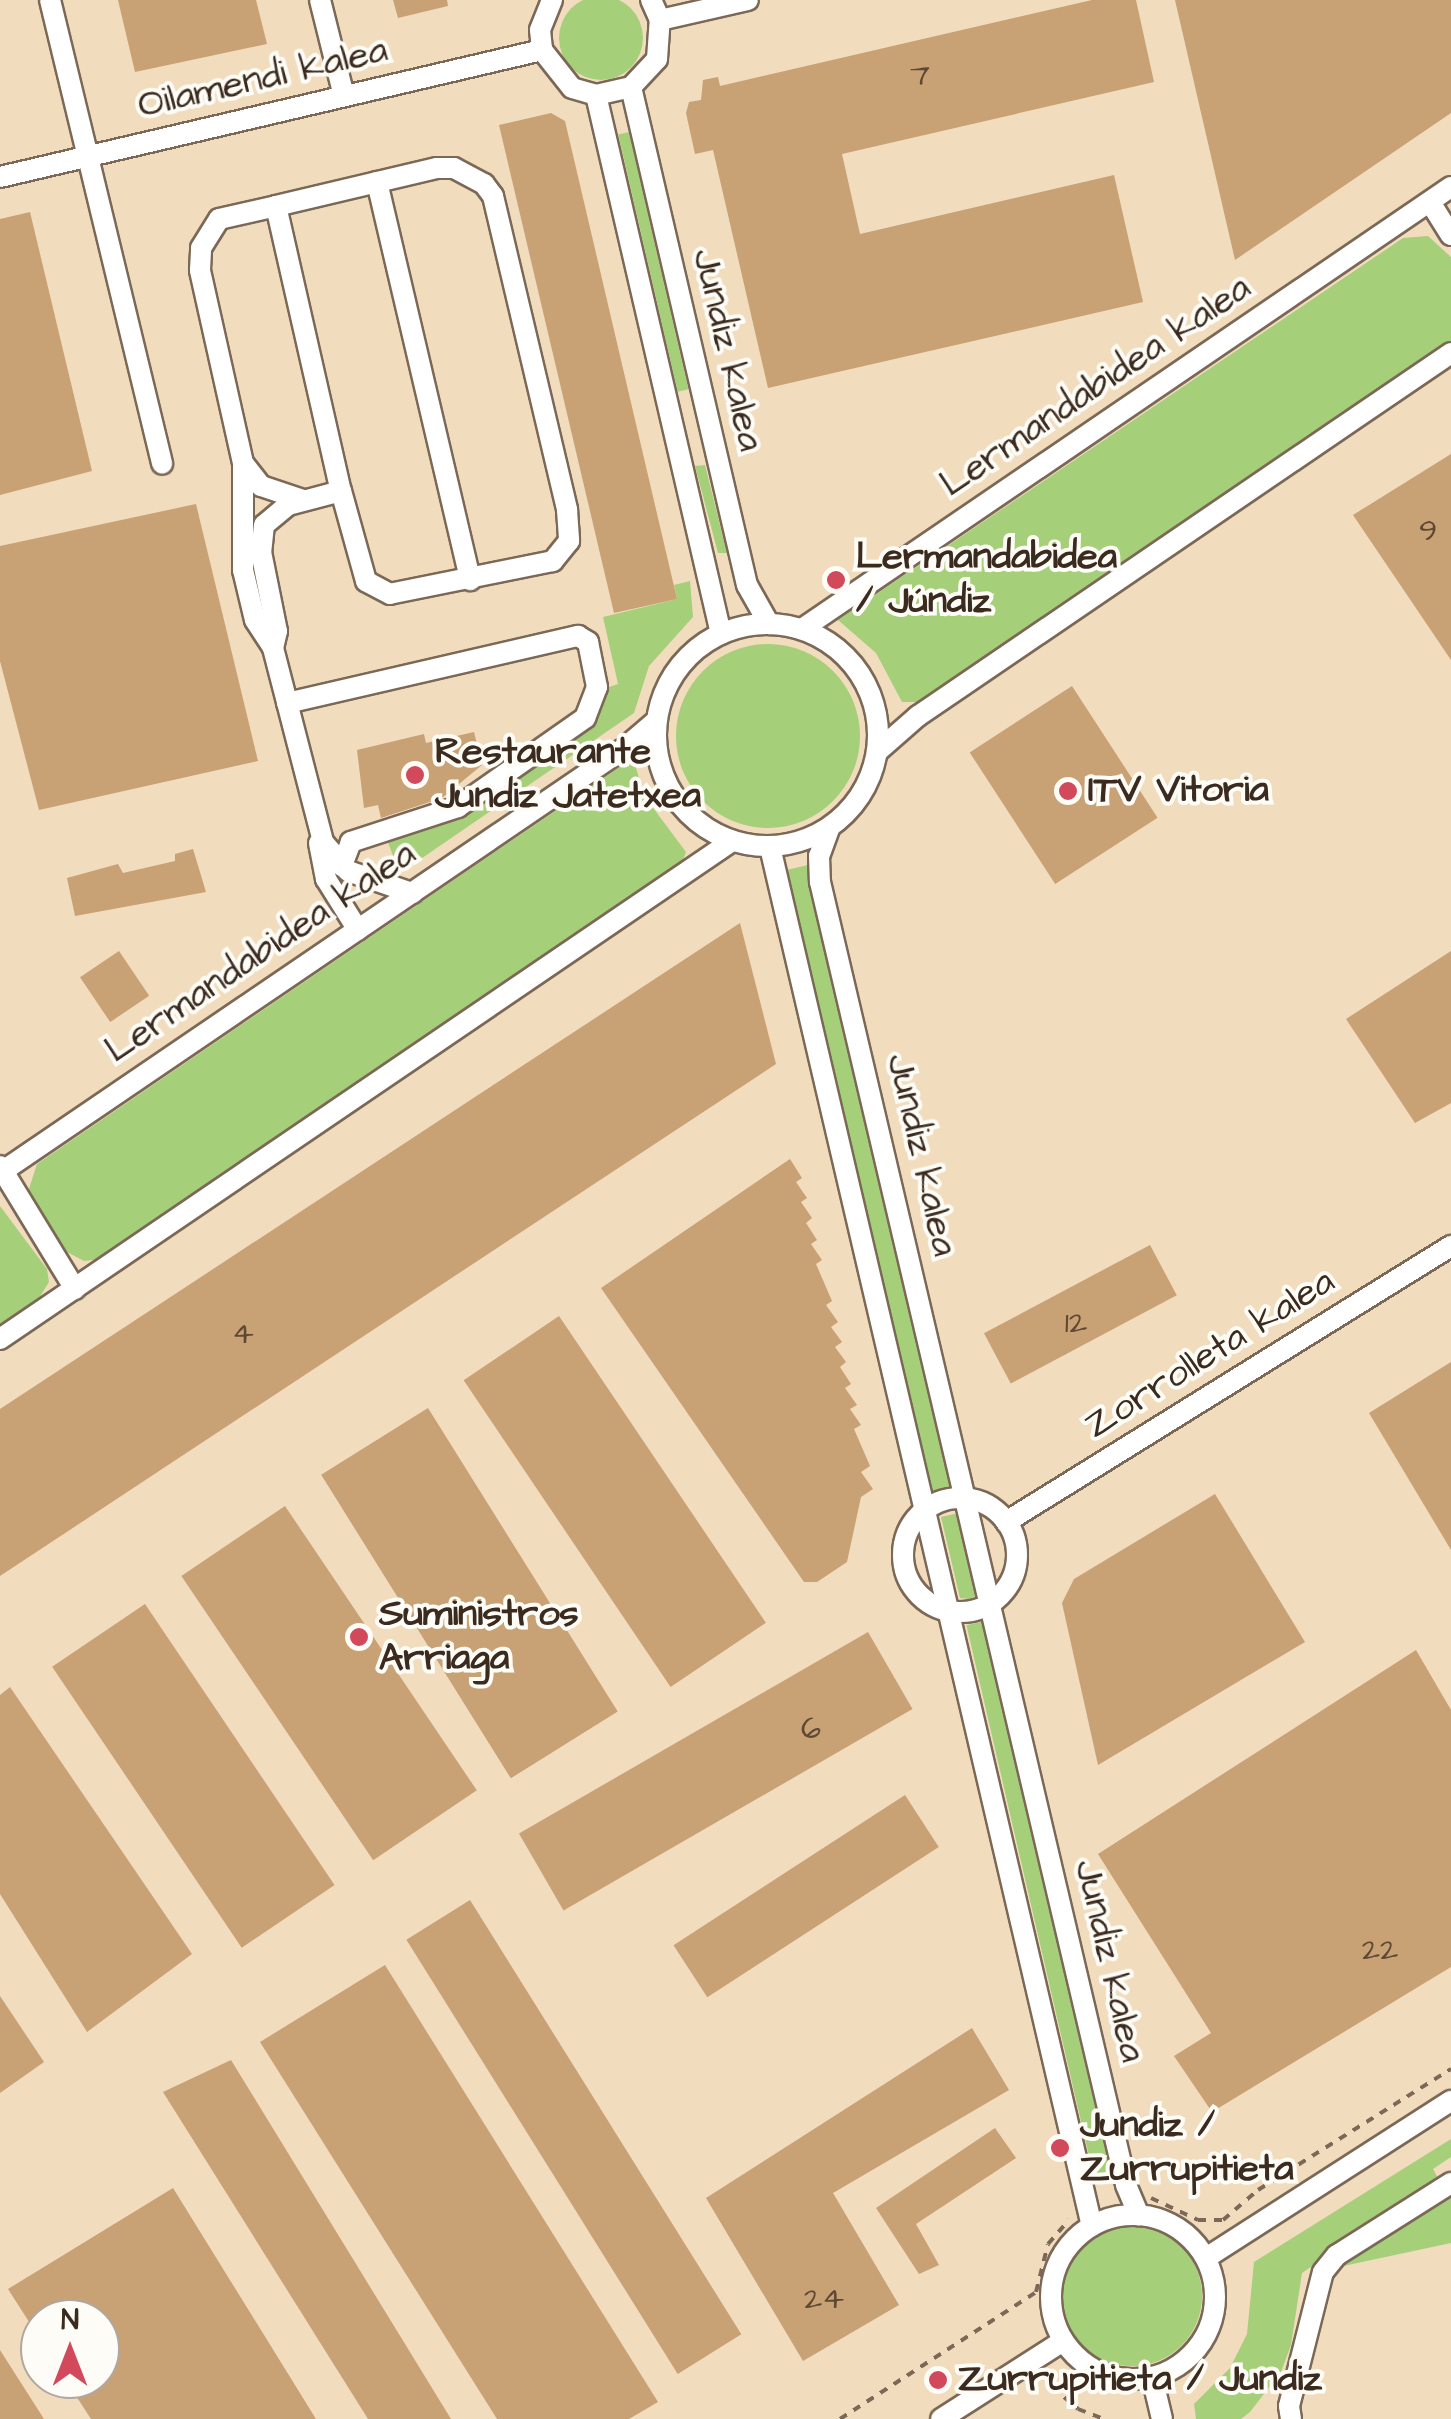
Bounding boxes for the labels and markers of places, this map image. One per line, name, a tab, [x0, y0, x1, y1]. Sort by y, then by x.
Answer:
place label: Lermandabidea / Júndiz	[856, 535, 1117, 624]
marker: Lermandabidea / Júndiz	[825, 569, 847, 591]
place label: Restaurante Jundiz Jatetxea	[435, 730, 701, 819]
marker: Restaurante Jundiz Jatetxea	[404, 764, 426, 786]
place label: ITV Vitoria	[1088, 768, 1269, 814]
marker: ITV Vitoria	[1057, 780, 1079, 802]
place label: Suministros Arriaga	[379, 1592, 579, 1682]
marker: Suministros Arriaga	[348, 1626, 370, 1648]
place label: Jundiz / Zurrupitieta	[1080, 2103, 1294, 2192]
marker: Jundiz / Zurrupitieta	[1049, 2137, 1071, 2159]
place label: Zurrupitieta / Jundiz	[958, 2357, 1322, 2403]
marker: Zurrupitieta / Jundiz	[927, 2369, 949, 2391]

